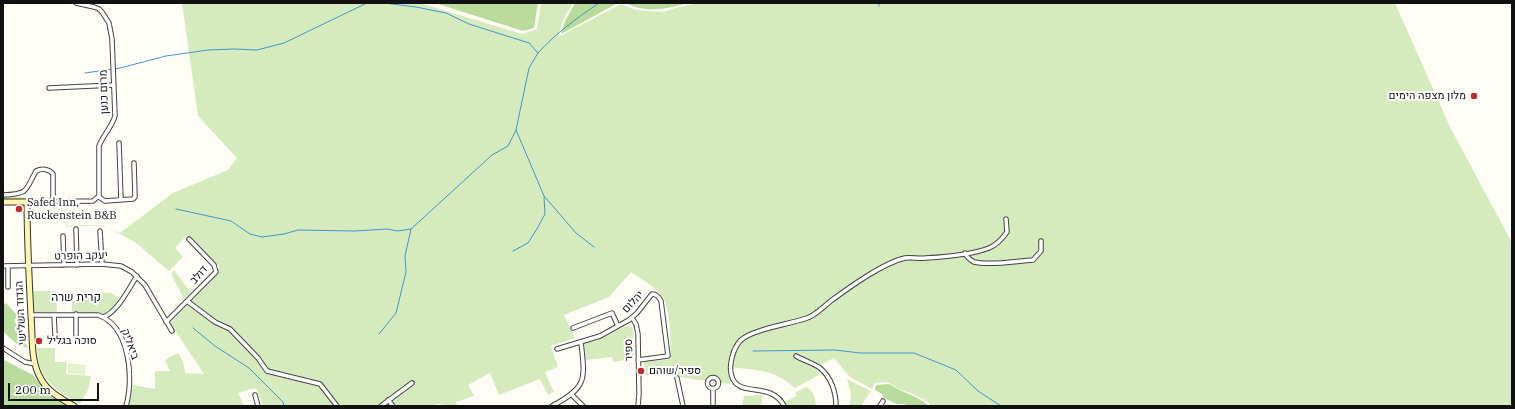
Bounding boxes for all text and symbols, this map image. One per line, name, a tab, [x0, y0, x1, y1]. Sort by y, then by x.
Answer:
street label: מרום כנען	[97, 69, 111, 115]
place label: מלון מצפה הימים	[1388, 89, 1466, 103]
marker: מלון מצפה הימים	[1469, 91, 1479, 101]
place label: Safed Inn, Ruckenstein B&B	[27, 196, 117, 222]
marker: Safed Inn, Ruckenstein B&B	[14, 204, 24, 214]
street label: יעקב הופרט	[54, 249, 108, 263]
street label: דולב	[187, 263, 211, 287]
street label: הגדוד השלישי	[13, 281, 29, 345]
street label: יהלום	[619, 288, 647, 316]
district label: קרית שרה	[51, 291, 101, 305]
street label: ביאליק	[118, 327, 142, 361]
place label: סוכה בגליל	[47, 334, 97, 348]
marker: סוכה בגליל	[34, 336, 44, 346]
street label: ספיר	[622, 339, 636, 361]
place label: ספיר/שוהם	[649, 364, 701, 378]
marker: ספיר/שוהם	[636, 366, 646, 376]
scale bar	[10, 375, 101, 401]
text: 200 m	[15, 382, 51, 397]

